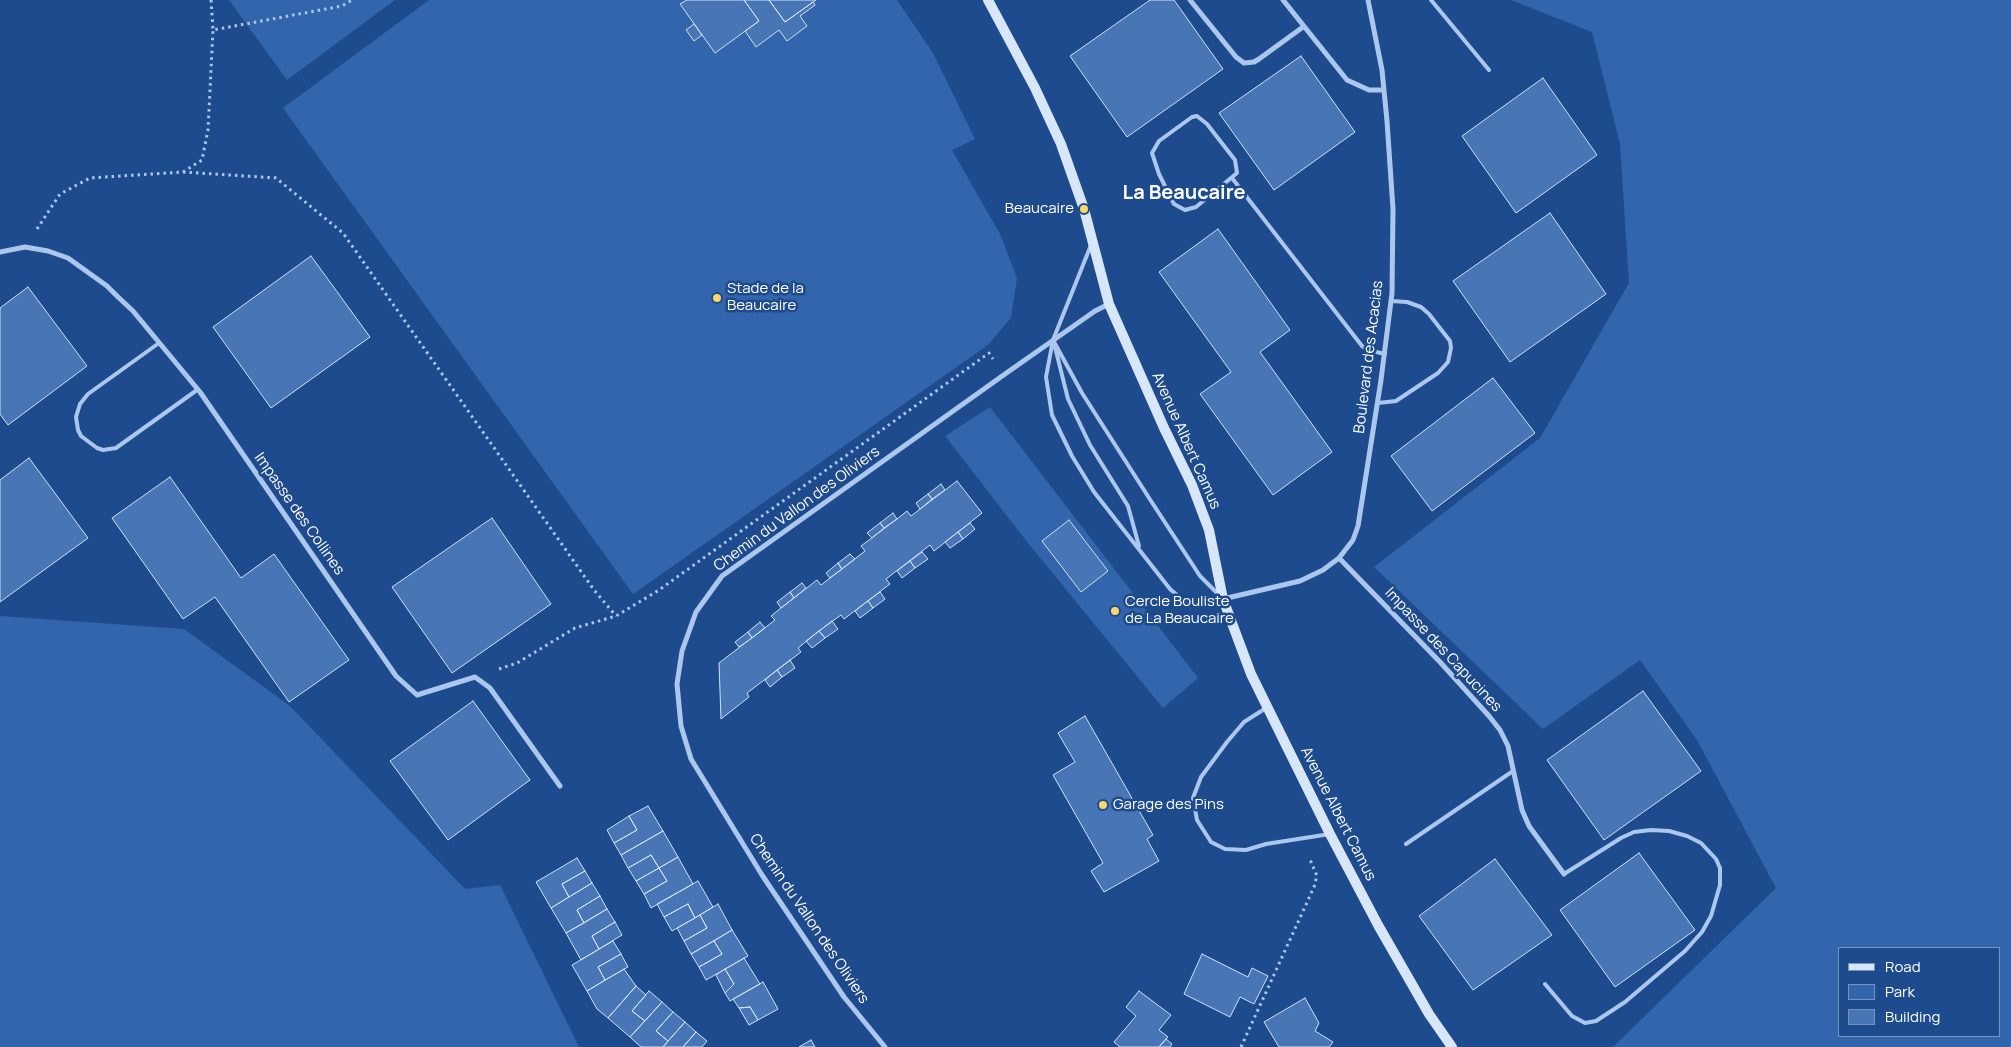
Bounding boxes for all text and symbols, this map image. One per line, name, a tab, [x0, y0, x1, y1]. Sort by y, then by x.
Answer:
district label: La Beaucaire	[1123, 181, 1245, 205]
place label: Beaucaire	[1005, 200, 1074, 218]
marker: Beaucaire	[1078, 203, 1090, 215]
street label: Boulevard des Acacias	[1351, 279, 1387, 435]
place label: Stade de la Beaucaire	[727, 280, 804, 315]
marker: Stade de la Beaucaire	[711, 292, 723, 304]
street label: Avenue Albert Camus	[1148, 370, 1224, 512]
street label: Chemin du Vallon des Oliviers	[710, 443, 884, 575]
street label: Impasse des Collines	[250, 449, 348, 579]
street label: Impasse des Capucines	[1381, 584, 1505, 716]
place label: Cercle Bouliste de La Beaucaire	[1125, 593, 1234, 628]
marker: Cercle Bouliste de La Beaucaire	[1109, 605, 1121, 617]
street label: Avenue Albert Camus	[1296, 744, 1380, 884]
place label: Garage des Pins	[1113, 796, 1224, 814]
marker: Garage des Pins	[1097, 799, 1109, 811]
street label: Chemin du Vallon des Oliviers	[745, 831, 873, 1007]
legend	[1838, 947, 2001, 1037]
text: Road	[1885, 956, 1921, 977]
text: Park	[1885, 981, 1915, 1002]
text: Building	[1885, 1006, 1940, 1027]

